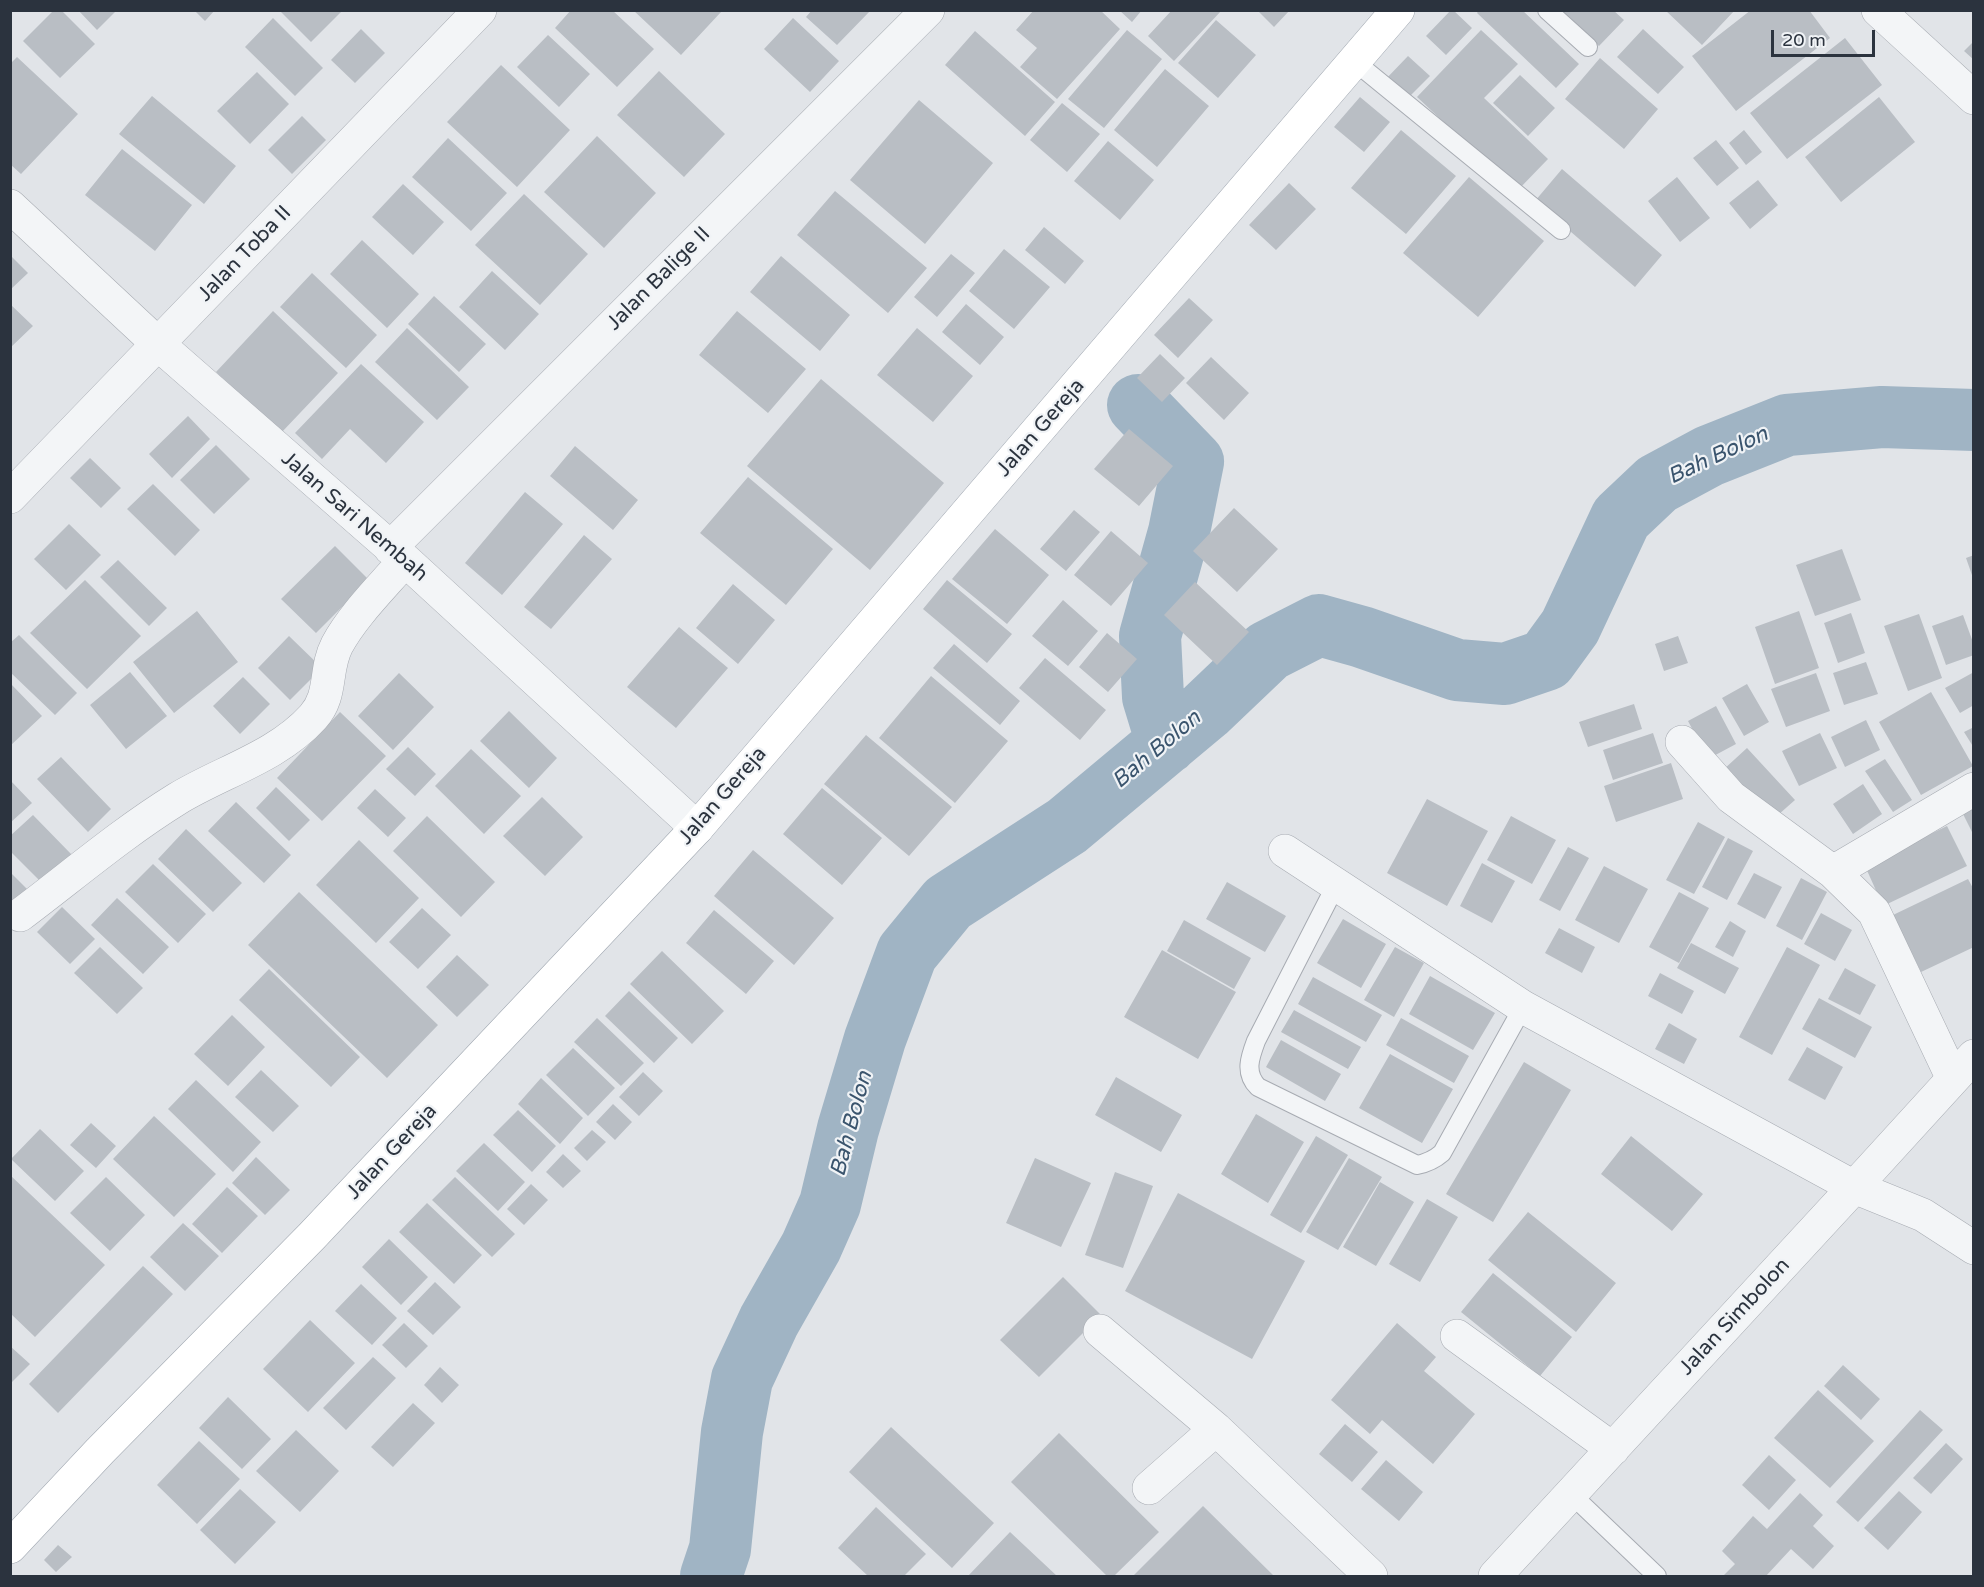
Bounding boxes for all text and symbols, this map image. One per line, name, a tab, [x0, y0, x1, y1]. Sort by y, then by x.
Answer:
scale bar	[1774, 18, 1878, 56]
text: 20 m	[1782, 29, 1826, 51]
street label: Jalan Toba II	[193, 201, 297, 307]
street label: Jalan Balige II	[602, 222, 716, 336]
street label: Jalan Gereja	[992, 374, 1090, 482]
water label: Bah Bolon	[1664, 421, 1772, 491]
street label: Jalan Sari Nembah	[276, 447, 432, 587]
water label: Bah Bolon	[1107, 705, 1207, 795]
street label: Jalan Gereja	[674, 742, 772, 850]
water label: Bah Bolon	[825, 1069, 879, 1179]
street label: Jalan Gereja	[341, 1099, 443, 1205]
street label: Jalan Simbolon	[1674, 1253, 1796, 1381]

